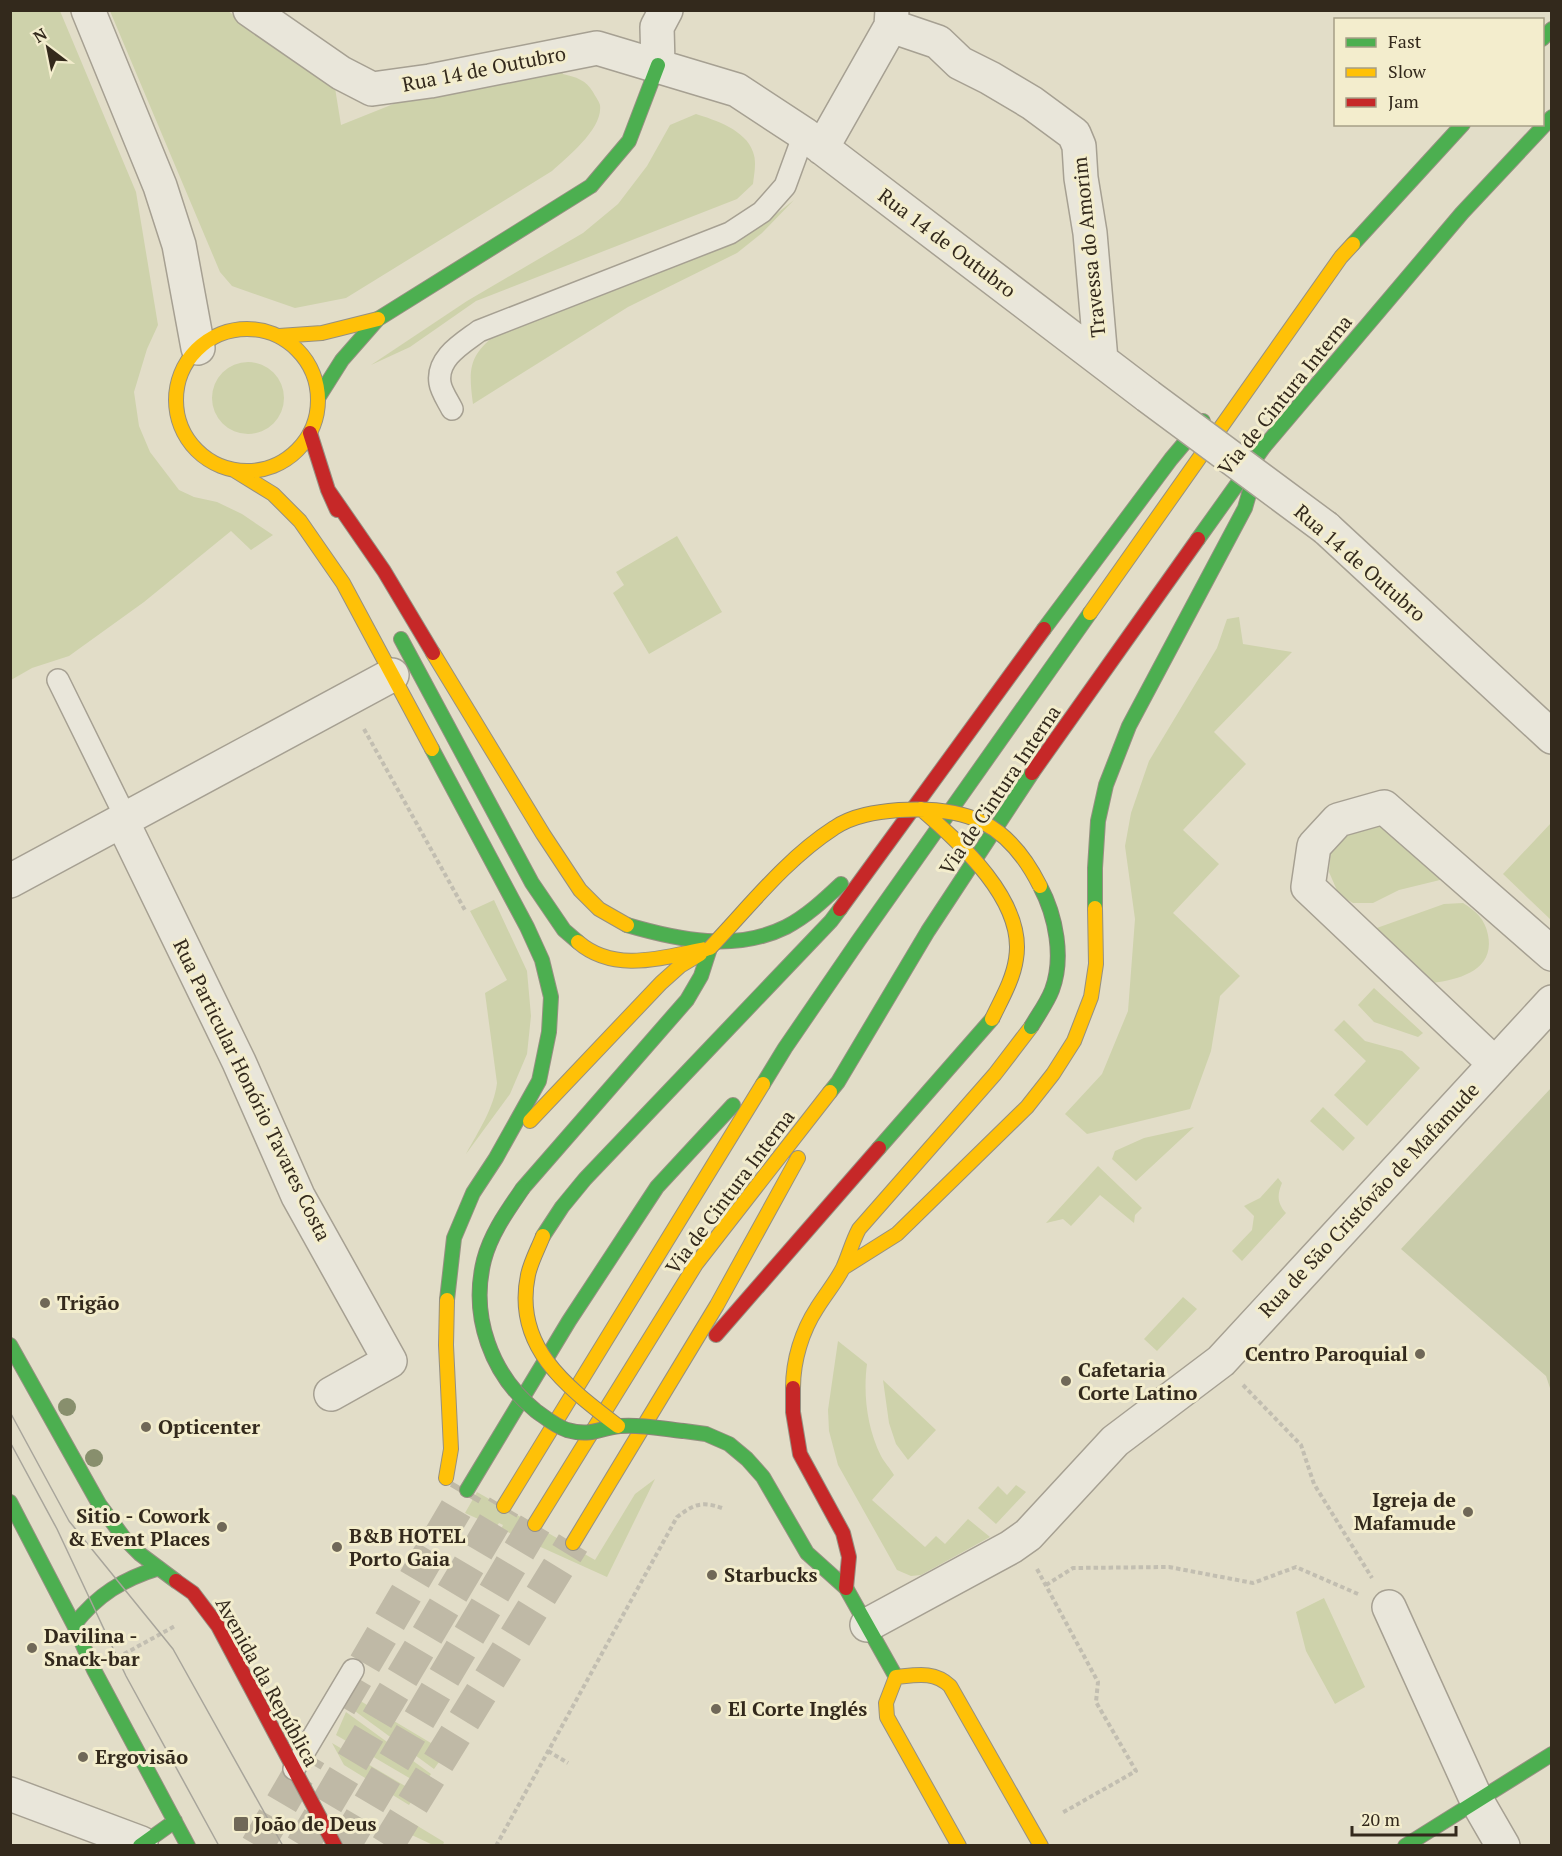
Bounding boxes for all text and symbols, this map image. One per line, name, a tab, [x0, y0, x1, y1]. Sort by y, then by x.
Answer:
north arrow	[18, 18, 78, 78]
legend	[1334, 18, 1544, 126]
text: N	[29, 23, 51, 48]
text: Fast	[1388, 29, 1422, 53]
street label: Rua 14 de Outubro	[400, 39, 568, 98]
text: Slow	[1388, 59, 1427, 83]
text: Jam	[1388, 89, 1419, 113]
street label: Travessa do Amorim	[1066, 156, 1111, 339]
street label: Rua 14 de Outubro	[873, 182, 1022, 303]
street label: Via de Cintura Interna	[1211, 309, 1358, 481]
street label: Rua 14 de Outubro	[1289, 498, 1432, 627]
street label: Via de Cintura Interna	[933, 700, 1066, 880]
street label: Rua Particular Honório Tavares Costa	[167, 934, 338, 1245]
street label: Rua de São Cristóvão de Mafamude	[1252, 1076, 1485, 1323]
street label: Via de Cintura Interna	[659, 1104, 800, 1279]
place label: Trigão	[57, 1289, 119, 1316]
marker: Trigão	[38, 1296, 52, 1310]
place label: Centro Paroquial	[1245, 1340, 1408, 1367]
marker: Centro Paroquial	[1413, 1347, 1427, 1361]
place label: Cafetaria Corte Latino	[1078, 1356, 1198, 1406]
marker: Cafetaria Corte Latino	[1059, 1374, 1073, 1388]
place label: Opticenter	[158, 1413, 260, 1440]
marker: Opticenter	[139, 1420, 153, 1434]
place label: Igreja de Mafamude	[1354, 1486, 1456, 1536]
place label: Sitio - Cowork & Event Places	[67, 1502, 210, 1552]
marker: Igreja de Mafamude	[1461, 1505, 1475, 1519]
marker: Sitio - Cowork & Event Places	[215, 1520, 229, 1534]
place label: B&B HOTEL Porto Gaia	[349, 1522, 466, 1572]
marker: B&B HOTEL Porto Gaia	[330, 1540, 344, 1554]
place label: Starbucks	[724, 1561, 817, 1588]
marker: Starbucks	[705, 1568, 719, 1582]
street label: Avenida da República	[210, 1592, 325, 1771]
place label: Davilina - Snack-bar	[44, 1622, 140, 1672]
marker: Davilina - Snack-bar	[25, 1641, 39, 1655]
place label: El Corte Inglés	[728, 1695, 867, 1722]
marker: El Corte Inglés	[709, 1702, 723, 1716]
place label: Ergovisão	[95, 1743, 188, 1770]
marker: Ergovisão	[76, 1750, 90, 1764]
scale bar	[1352, 1799, 1456, 1837]
text: 20 m	[1361, 1807, 1401, 1831]
place label: João de Deus	[254, 1810, 377, 1837]
marker: João de Deus	[232, 1815, 250, 1833]

